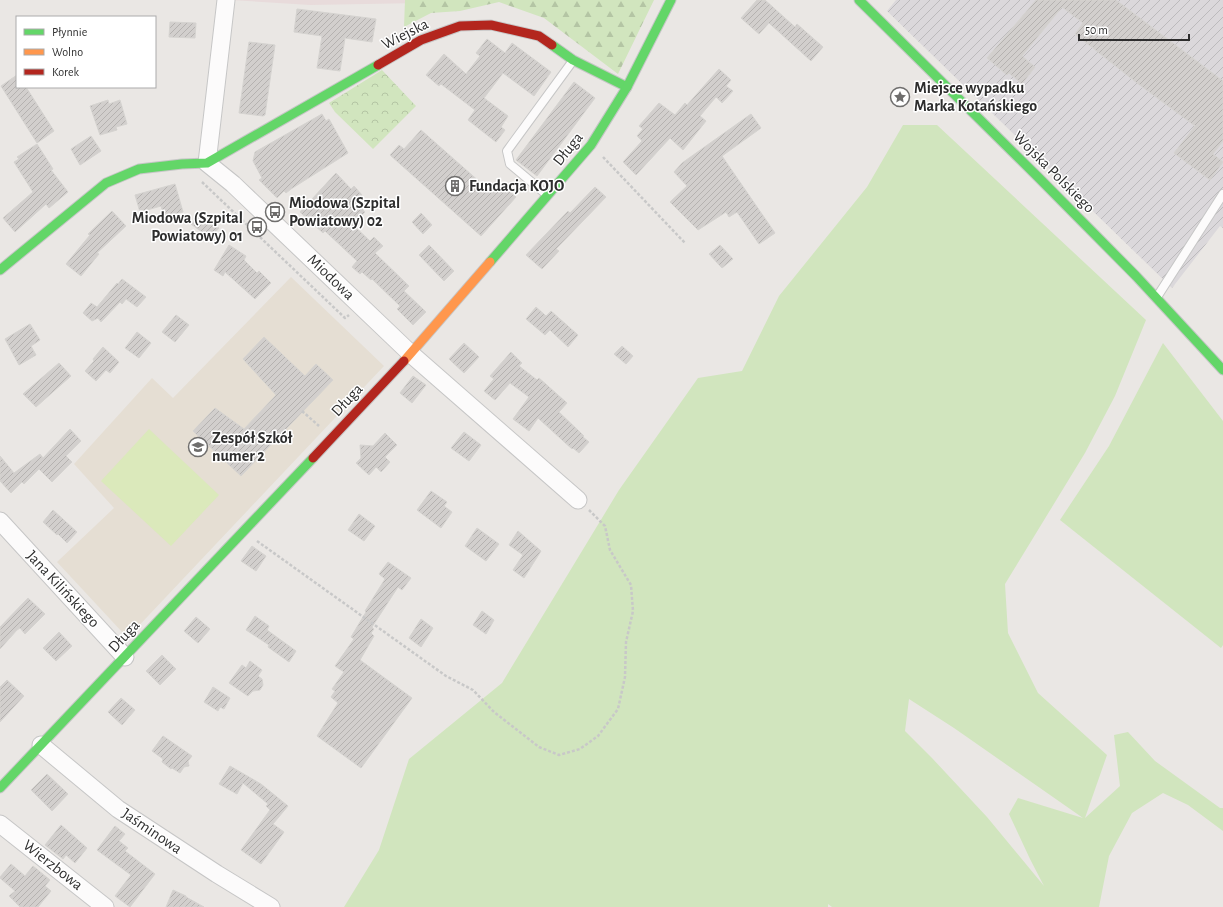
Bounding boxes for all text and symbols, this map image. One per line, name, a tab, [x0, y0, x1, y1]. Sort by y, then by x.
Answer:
legend	[16, 16, 156, 88]
street label: Wiejska	[379, 16, 431, 53]
scale bar	[1079, 16, 1189, 42]
text: 50 m	[1085, 24, 1108, 36]
text: Płynnie	[52, 26, 87, 39]
text: Wolno	[52, 46, 83, 58]
text: Korek	[52, 66, 79, 78]
place label: Miejsce wypadku Marka Kotańskiego	[914, 80, 1037, 114]
place icon: Miejsce wypadku Marka Kotańskiego	[889, 86, 911, 108]
street label: Wojska Polskiego	[1009, 128, 1098, 217]
street label: Długa	[550, 129, 586, 169]
building icon: Fundacja KOJO	[444, 175, 466, 197]
place label: Fundacja KOJO	[469, 178, 564, 195]
place label: Miodowa (Szpital Powiatowy) 02	[289, 195, 400, 230]
bus stop icon: Miodowa (Szpital Powiatowy) 02	[264, 201, 286, 223]
place label: Miodowa (Szpital Powiatowy) 01	[132, 210, 243, 245]
bus stop icon: Miodowa (Szpital Powiatowy) 01	[246, 216, 268, 238]
street label: Miodowa	[305, 251, 357, 303]
street label: Długa	[328, 381, 366, 419]
place label: Zespół Szkół numer 2	[212, 430, 293, 464]
school or university icon: Zespół Szkół numer 2	[187, 436, 209, 458]
street label: Jana Kilińskiego	[23, 547, 103, 631]
street label: Długa	[105, 617, 143, 655]
street label: Jaśminowa	[119, 805, 185, 857]
street label: Wierzbowa	[20, 837, 86, 893]

